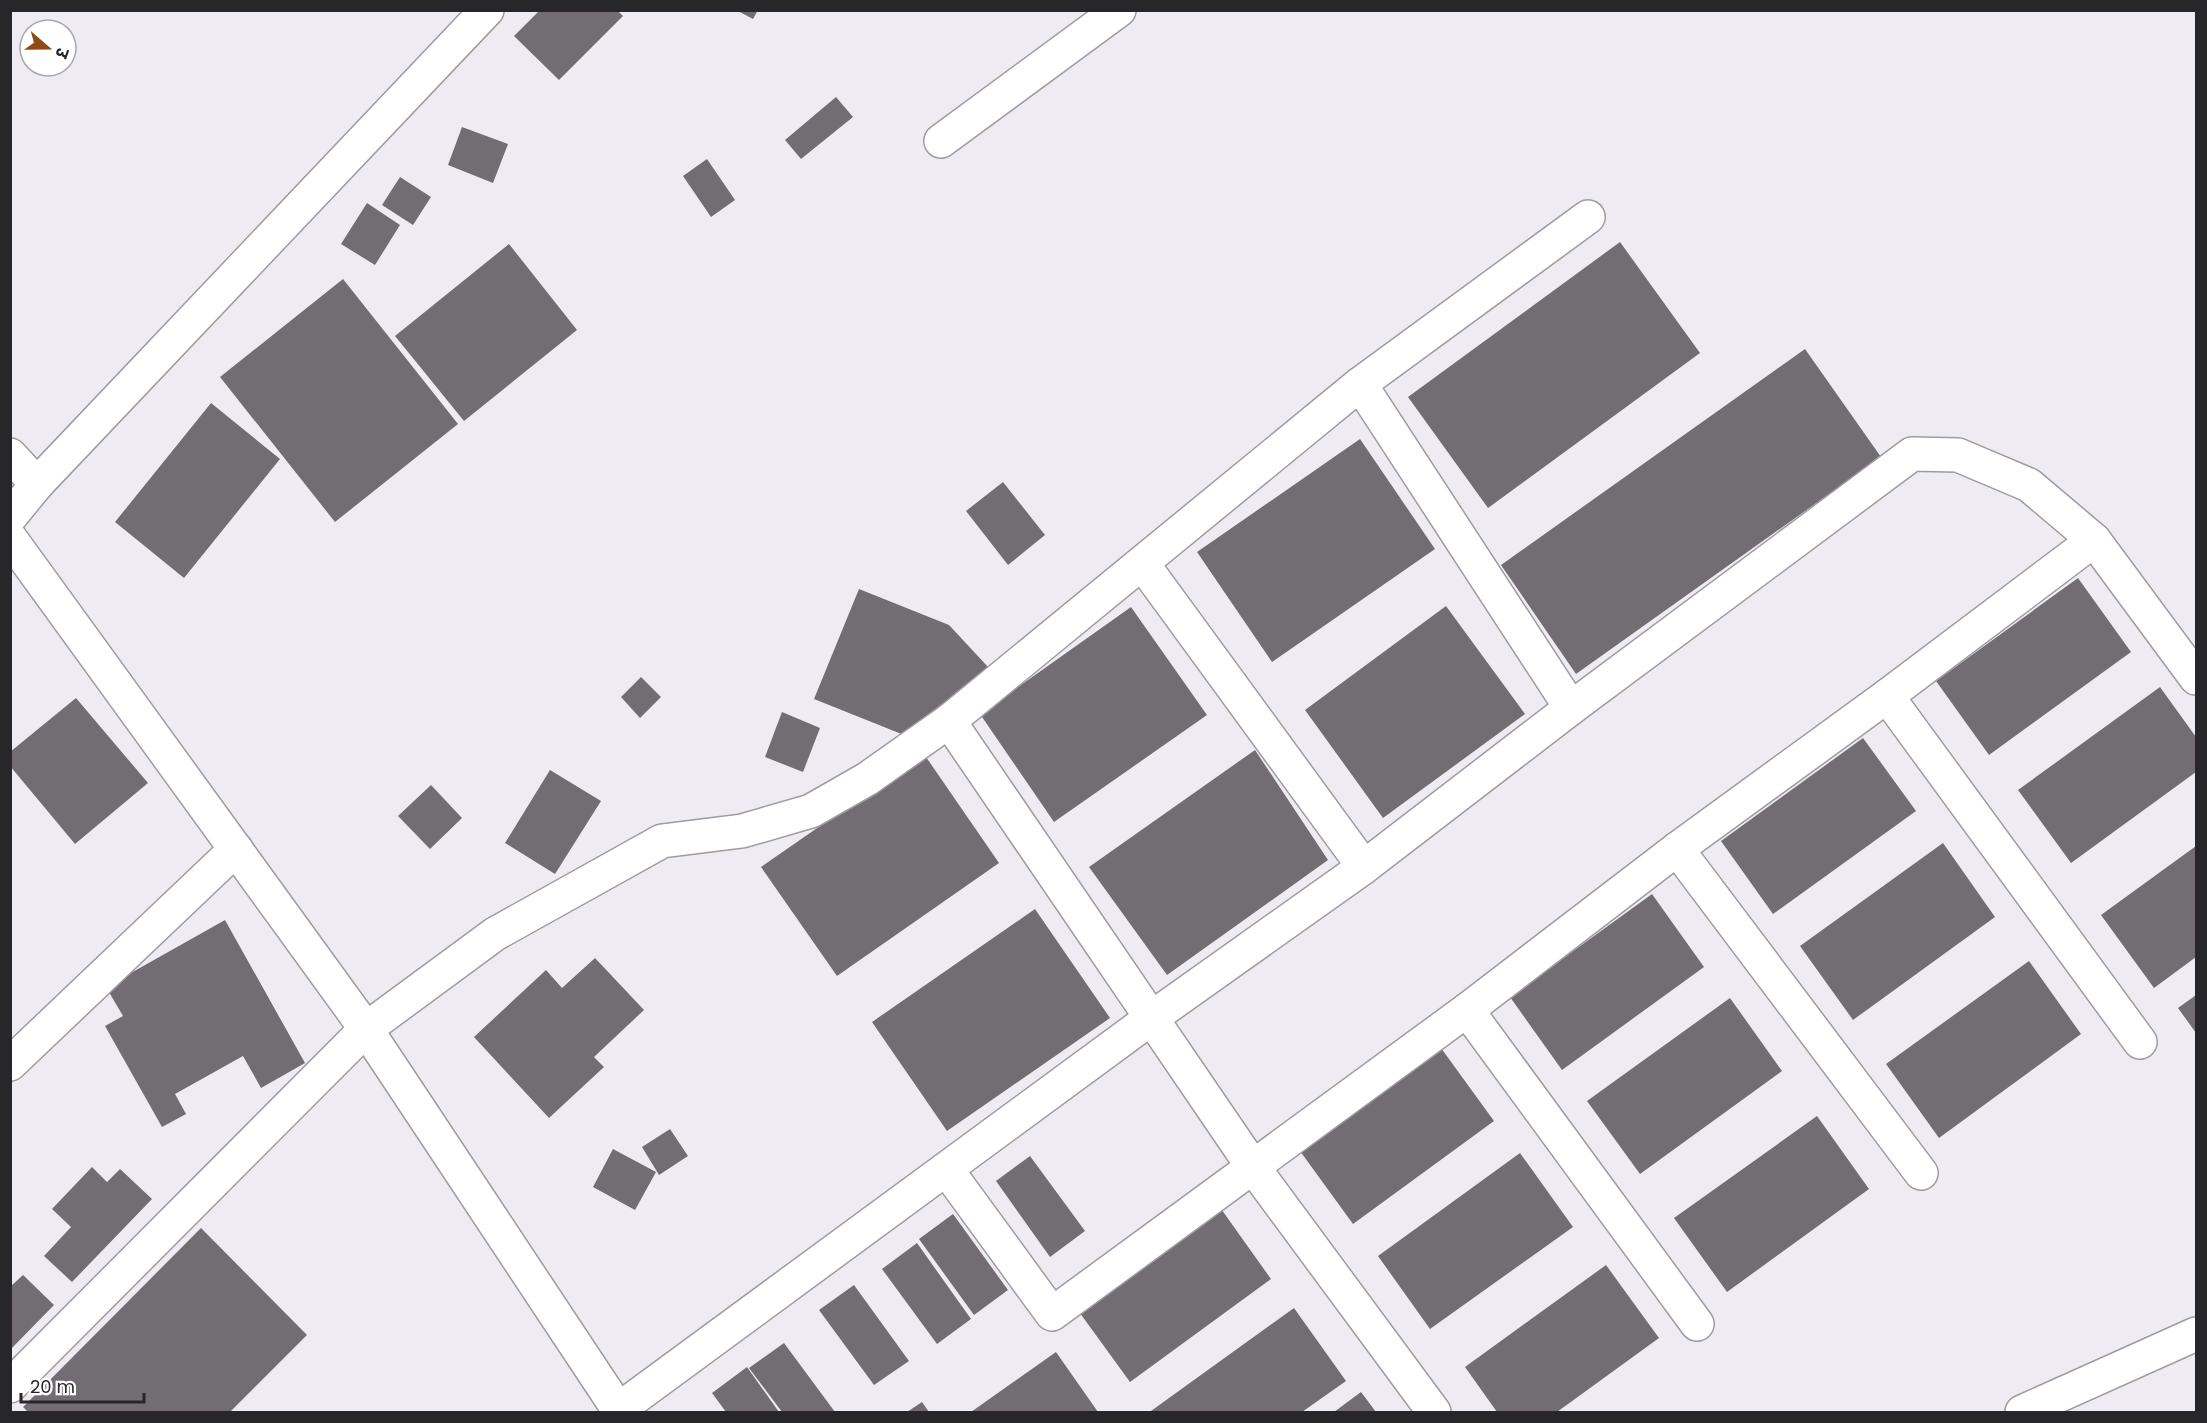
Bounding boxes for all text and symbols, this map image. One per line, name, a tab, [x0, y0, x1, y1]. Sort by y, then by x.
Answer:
north arrow	[18, 18, 78, 78]
text: उ	[49, 44, 74, 62]
scale bar	[21, 1366, 144, 1404]
text: 20 m	[30, 1374, 75, 1399]

